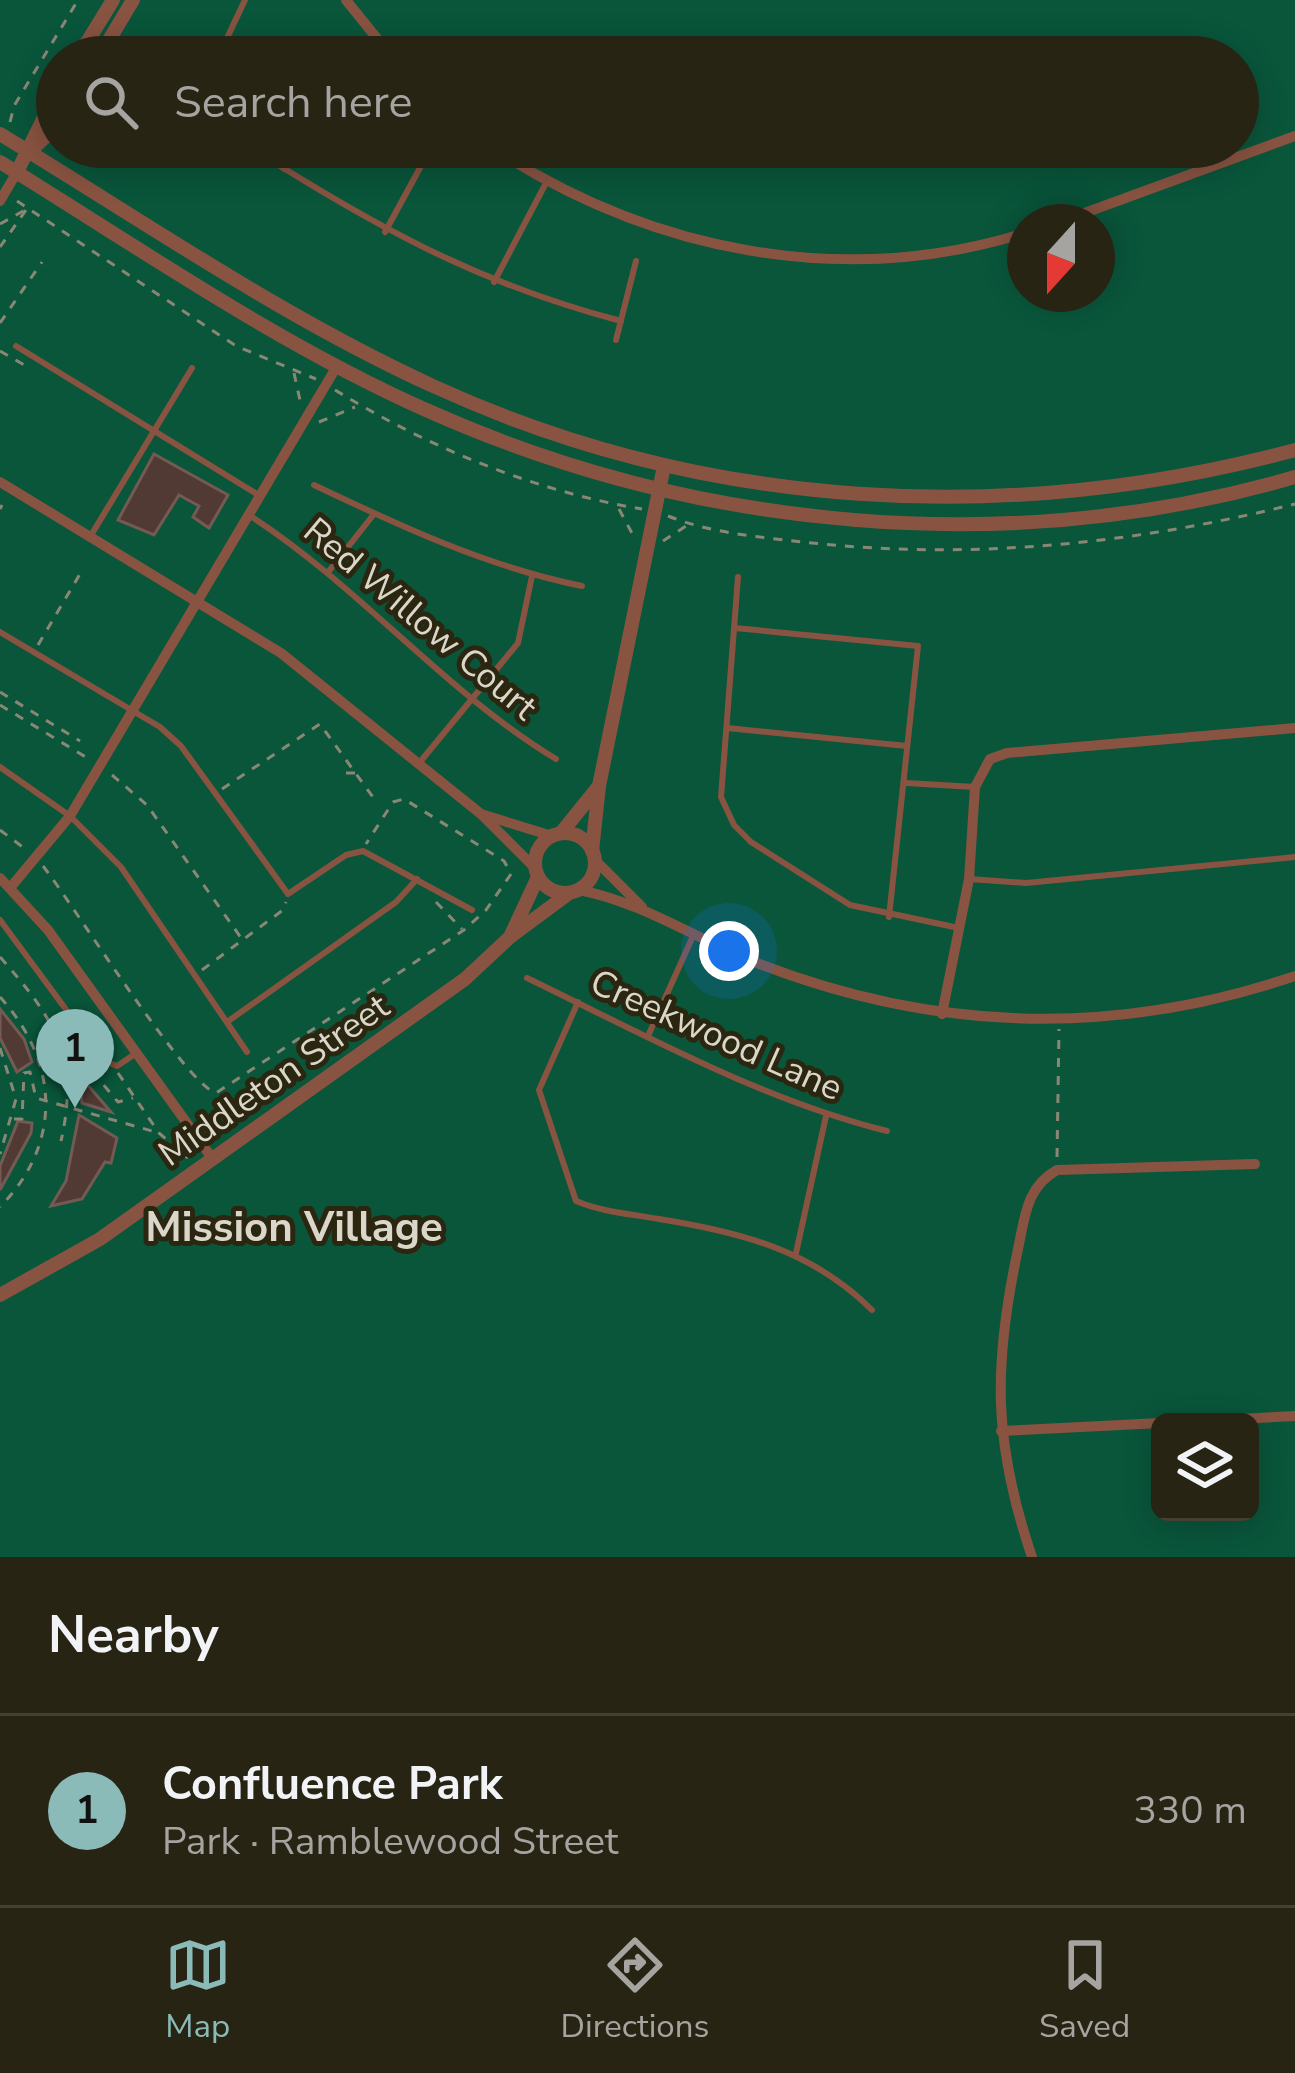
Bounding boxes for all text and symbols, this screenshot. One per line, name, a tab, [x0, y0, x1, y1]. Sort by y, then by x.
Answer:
search box	[36, 36, 1259, 168]
icon: search	[78, 69, 144, 135]
text: Search here	[174, 72, 413, 133]
north arrow	[1007, 204, 1115, 312]
street label: Red Willow Court	[293, 507, 548, 732]
your location	[699, 921, 759, 981]
street label: Creekwood Lane	[583, 958, 850, 1113]
street label: Middleton Street	[149, 982, 399, 1178]
pin: 1	[36, 1009, 114, 1108]
district label: Mission Village	[145, 1199, 443, 1256]
map controls	[1151, 1413, 1259, 1521]
button: layers	[1151, 1413, 1259, 1521]
text: Nearby	[48, 1600, 219, 1670]
text: Confluence Park	[162, 1754, 503, 1815]
text: 1	[75, 1784, 99, 1837]
text: 330 m	[1133, 1784, 1247, 1837]
text: Park · Ramblewood Street	[162, 1815, 619, 1868]
tab: Map	[165, 1932, 231, 2049]
tab: Directions	[561, 1932, 709, 2049]
tab: Saved	[1039, 1932, 1130, 2049]

